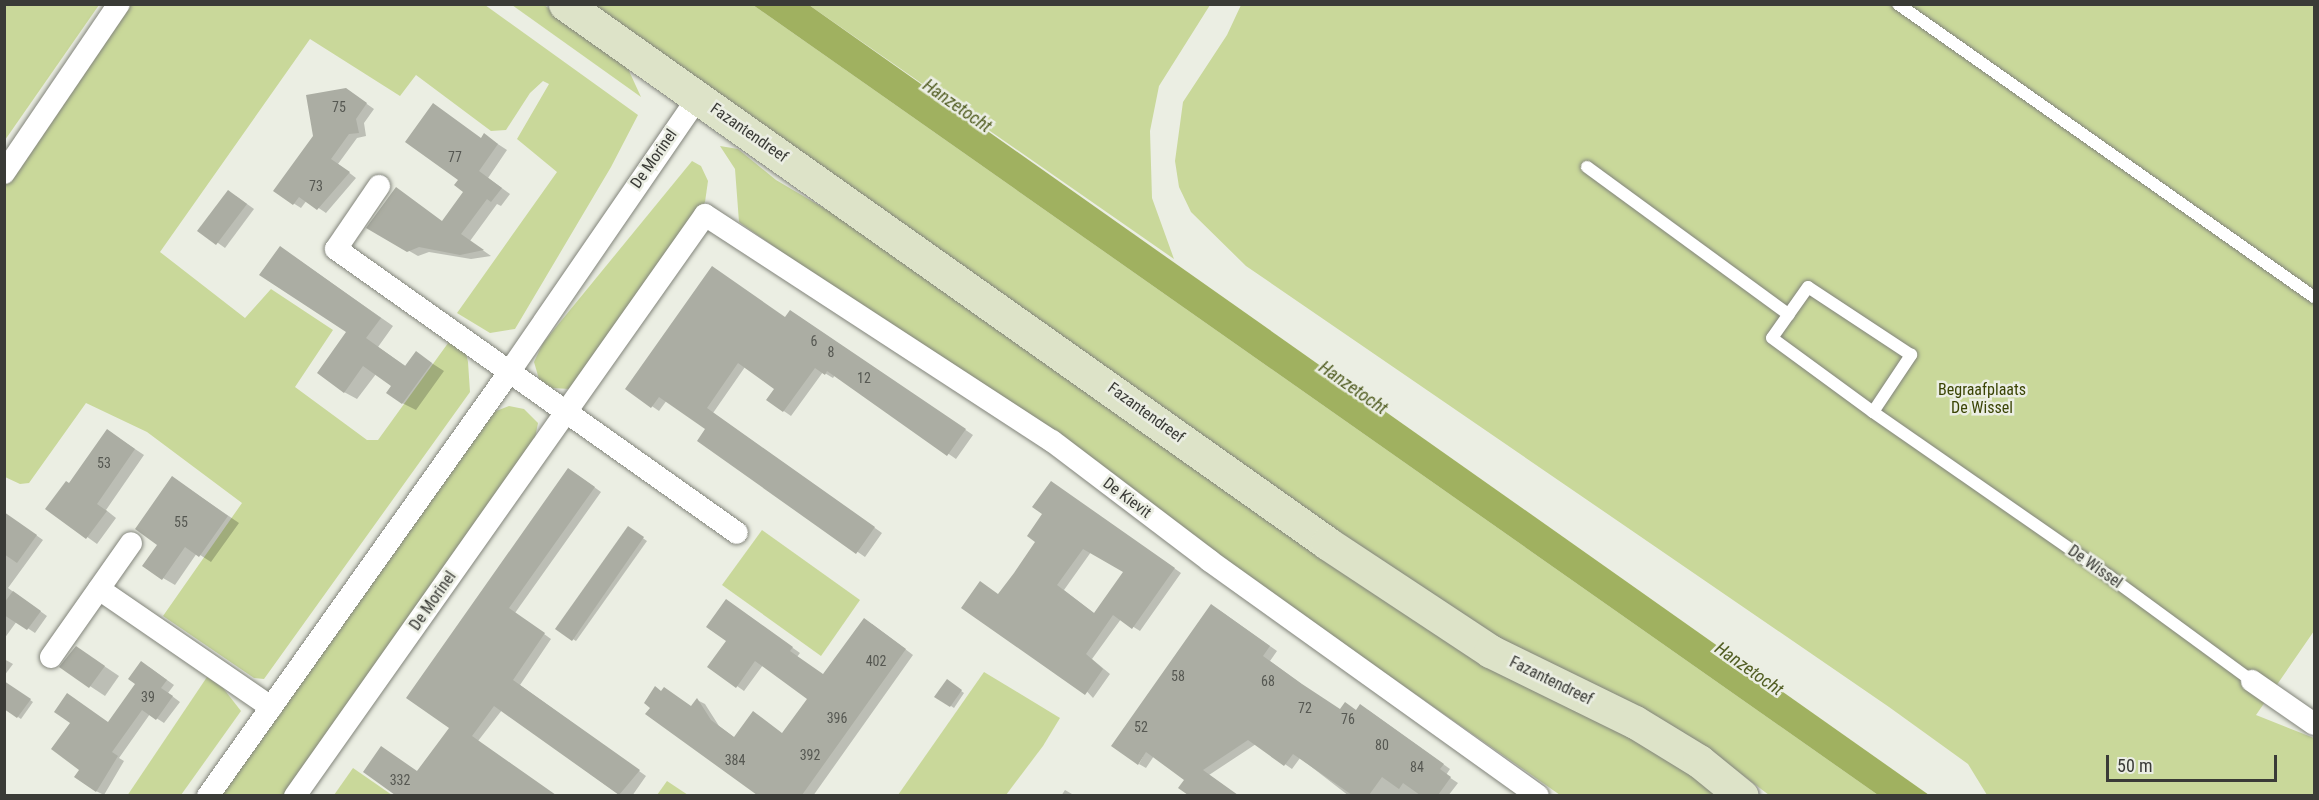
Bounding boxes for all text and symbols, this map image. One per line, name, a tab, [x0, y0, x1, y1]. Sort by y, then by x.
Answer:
water label: Hanzetocht	[919, 75, 995, 137]
house number: 75	[332, 99, 346, 115]
street label: Fazantendreef	[707, 99, 791, 167]
street label: De Morinel	[627, 126, 681, 192]
house number: 77	[448, 149, 462, 165]
house number: 73	[309, 178, 323, 194]
house number: 6	[811, 333, 817, 349]
house number: 8	[828, 344, 834, 360]
water label: Hanzetocht	[1315, 357, 1391, 419]
house number: 12	[857, 370, 871, 386]
street label: Fazantendreef	[1104, 379, 1188, 447]
park label: Begraafplaats De Wissel	[1938, 380, 2026, 418]
house number: 53	[97, 455, 111, 471]
street label: De Kievit	[1099, 474, 1155, 522]
house number: 55	[174, 514, 188, 530]
street label: De Wissel	[2064, 541, 2126, 593]
street label: De Morinel	[406, 568, 460, 634]
water label: Hanzetocht	[1711, 638, 1787, 700]
house number: 402	[866, 653, 886, 669]
street label: Fazantendreef	[1506, 653, 1596, 709]
house number: 58	[1171, 668, 1185, 684]
house number: 68	[1261, 673, 1275, 689]
house number: 39	[141, 689, 155, 705]
house number: 72	[1298, 700, 1312, 716]
house number: 396	[827, 710, 847, 726]
house number: 76	[1341, 711, 1355, 727]
house number: 52	[1134, 719, 1148, 735]
house number: 80	[1375, 737, 1389, 753]
scale bar	[2109, 743, 2280, 781]
house number: 392	[800, 747, 820, 763]
house number: 384	[725, 752, 745, 768]
text: 50 m	[2117, 755, 2152, 776]
house number: 84	[1410, 759, 1424, 775]
house number: 332	[390, 772, 410, 788]

